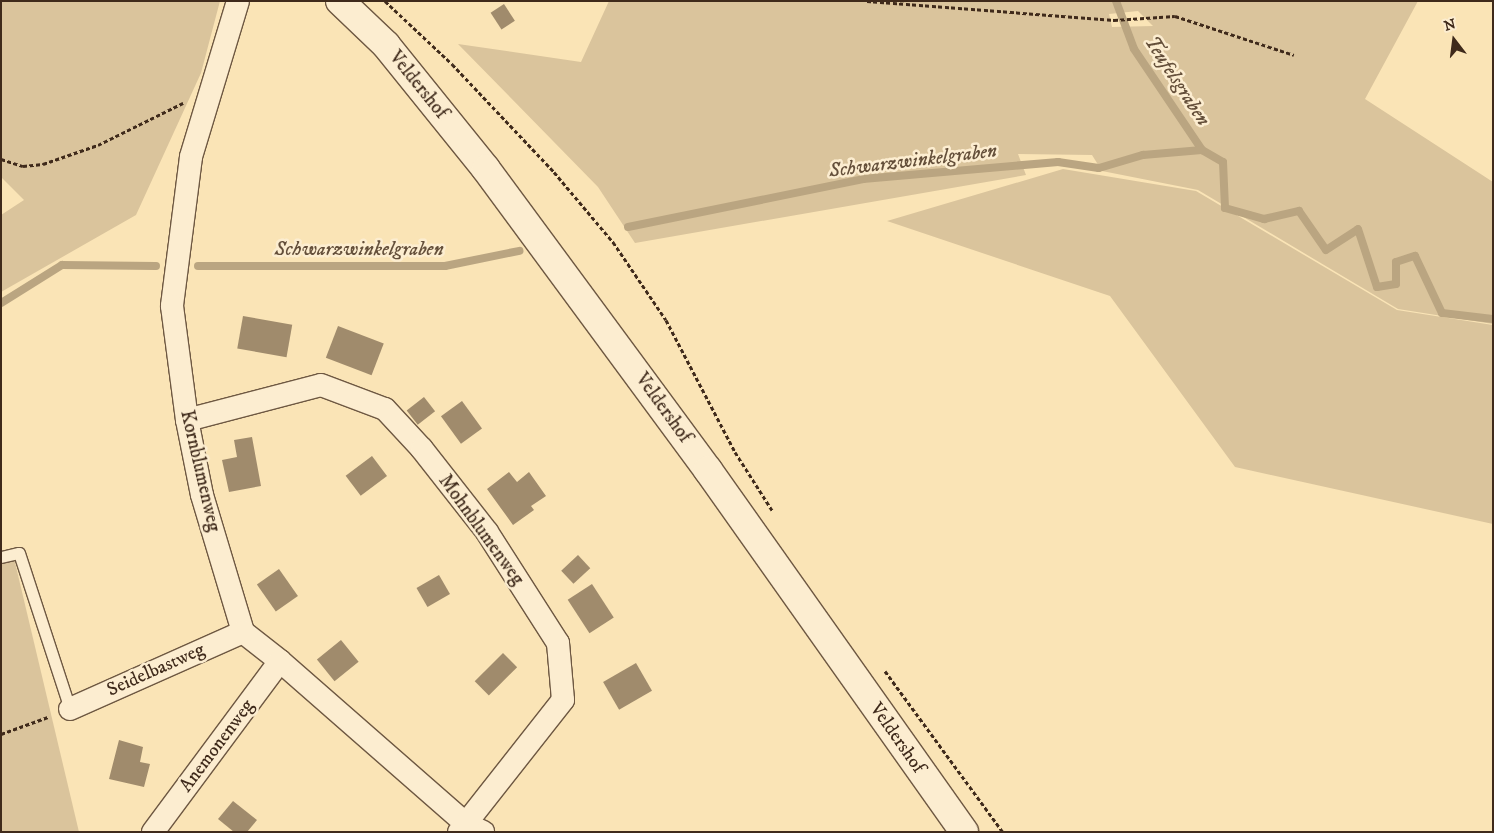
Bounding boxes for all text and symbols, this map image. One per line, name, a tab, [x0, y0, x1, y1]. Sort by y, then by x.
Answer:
north arrow	[1429, 15, 1479, 65]
text: N	[1442, 15, 1458, 36]
water label: Teufelsgraben	[1139, 31, 1215, 131]
street label: Veldershof	[384, 47, 452, 123]
water label: Schwarzwinkelgraben	[828, 139, 998, 183]
water label: Schwarzwinkelgraben	[274, 237, 444, 261]
street label: Veldershof	[630, 369, 696, 447]
street label: Kornblumenweg	[175, 408, 225, 534]
street label: Mohnblumenweg	[433, 470, 529, 590]
street label: Seidelbastweg	[104, 638, 208, 702]
street label: Anemonenweg	[175, 695, 259, 797]
street label: Veldershof	[865, 698, 929, 778]

